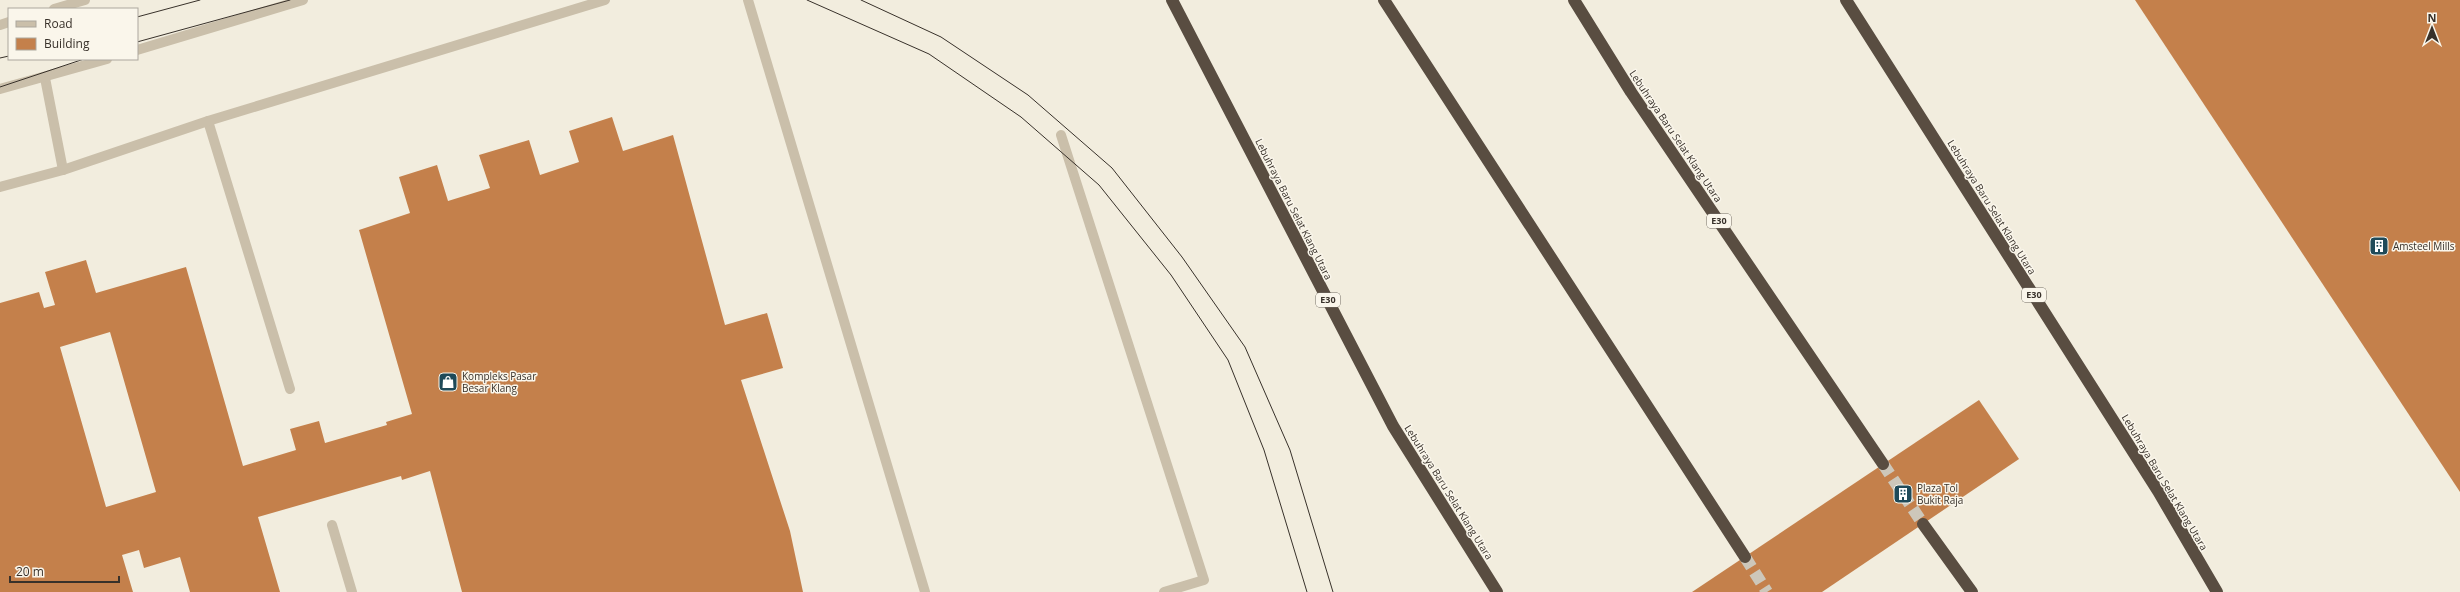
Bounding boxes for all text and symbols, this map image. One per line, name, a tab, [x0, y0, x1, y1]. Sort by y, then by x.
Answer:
legend	[8, 8, 138, 60]
north arrow	[2412, 8, 2452, 48]
text: N	[2428, 10, 2436, 25]
text: Road	[44, 15, 73, 32]
text: Building	[44, 35, 90, 52]
street label: Lebuhraya Baru Selat Klang Utara	[1626, 67, 1726, 205]
street label: Lebuhraya Baru Selat Klang Utara	[1252, 136, 1336, 282]
street label: Lebuhraya Baru Selat Klang Utara	[1945, 137, 2039, 277]
road number: E30	[1707, 214, 1731, 228]
building icon: Amsteel Mills	[2368, 235, 2390, 257]
place label: Amsteel Mills	[2393, 239, 2455, 253]
road number: E30	[2022, 288, 2046, 302]
road number: E30	[1316, 293, 1340, 307]
place label: Kompleks Pasar Besar Klang	[462, 369, 536, 395]
shop icon: Kompleks Pasar Besar Klang	[437, 371, 459, 393]
street label: Lebuhraya Baru Selat Klang Utara	[2119, 411, 2211, 553]
street label: Lebuhraya Baru Selat Klang Utara	[1402, 422, 1496, 562]
place label: Plaza Tol Bukit Raja	[1917, 481, 1963, 507]
building icon: Plaza Tol Bukit Raja	[1892, 483, 1914, 505]
scale bar	[10, 558, 119, 584]
text: 20 m	[16, 563, 44, 580]

